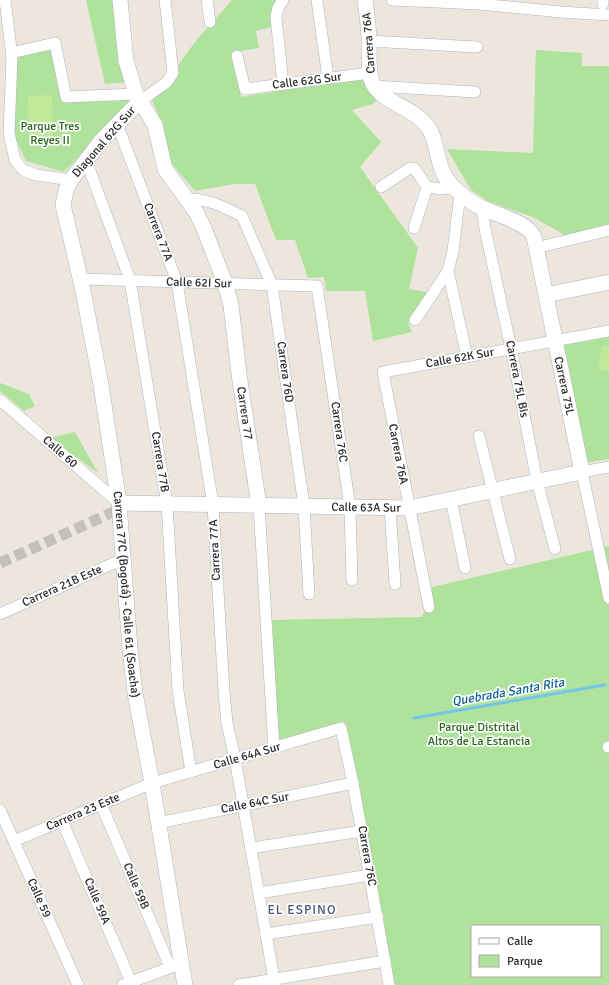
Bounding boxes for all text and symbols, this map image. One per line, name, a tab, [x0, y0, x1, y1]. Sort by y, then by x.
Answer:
street label: Carrera 76A	[359, 11, 379, 74]
street label: Calle 62G Sur	[272, 69, 343, 93]
street label: Diagonal 62G Sur	[69, 103, 139, 181]
park label: Parque Tres Reyes II	[20, 119, 80, 148]
street label: Carrera 77A	[140, 201, 176, 264]
street label: Calle 62I Sur	[166, 274, 233, 291]
street label: Carrera 75L Bis	[502, 339, 532, 419]
street label: Carrera 76D	[273, 340, 297, 404]
street label: Calle 62K Sur	[425, 345, 496, 371]
street label: Carrera 75L	[550, 355, 578, 417]
street label: Carrera 77	[233, 385, 256, 441]
street label: Carrera 76C	[327, 401, 351, 463]
street label: Carrera 76A	[385, 423, 411, 486]
street label: Carrera 77B	[148, 431, 172, 493]
street label: Calle 60	[39, 433, 81, 471]
street label: Carrera 77C (Bogotá) - Calle 61 (Soacha)	[110, 490, 143, 699]
street label: Calle 63A Sur	[331, 499, 401, 515]
street label: Carrera 77A	[206, 518, 224, 581]
street label: Carrera 21B Este	[20, 562, 104, 610]
water label: Quebrada Santa Rita	[451, 674, 566, 710]
park label: Parque Distrital Altos de La Estancia	[428, 720, 530, 749]
street label: Calle 64A Sur	[212, 739, 283, 773]
street label: Calle 64C Sur	[220, 789, 291, 817]
street label: Carrera 23 Este	[44, 790, 122, 834]
street label: Carrera 76C	[354, 825, 380, 887]
street label: Calle 59B	[120, 861, 152, 911]
street label: Calle 59	[24, 876, 54, 920]
street label: Calle 59A	[81, 876, 114, 927]
district label: EL ESPINO	[267, 902, 337, 918]
legend	[471, 925, 601, 977]
text: Calle	[507, 934, 533, 949]
text: Parque	[507, 954, 543, 969]

